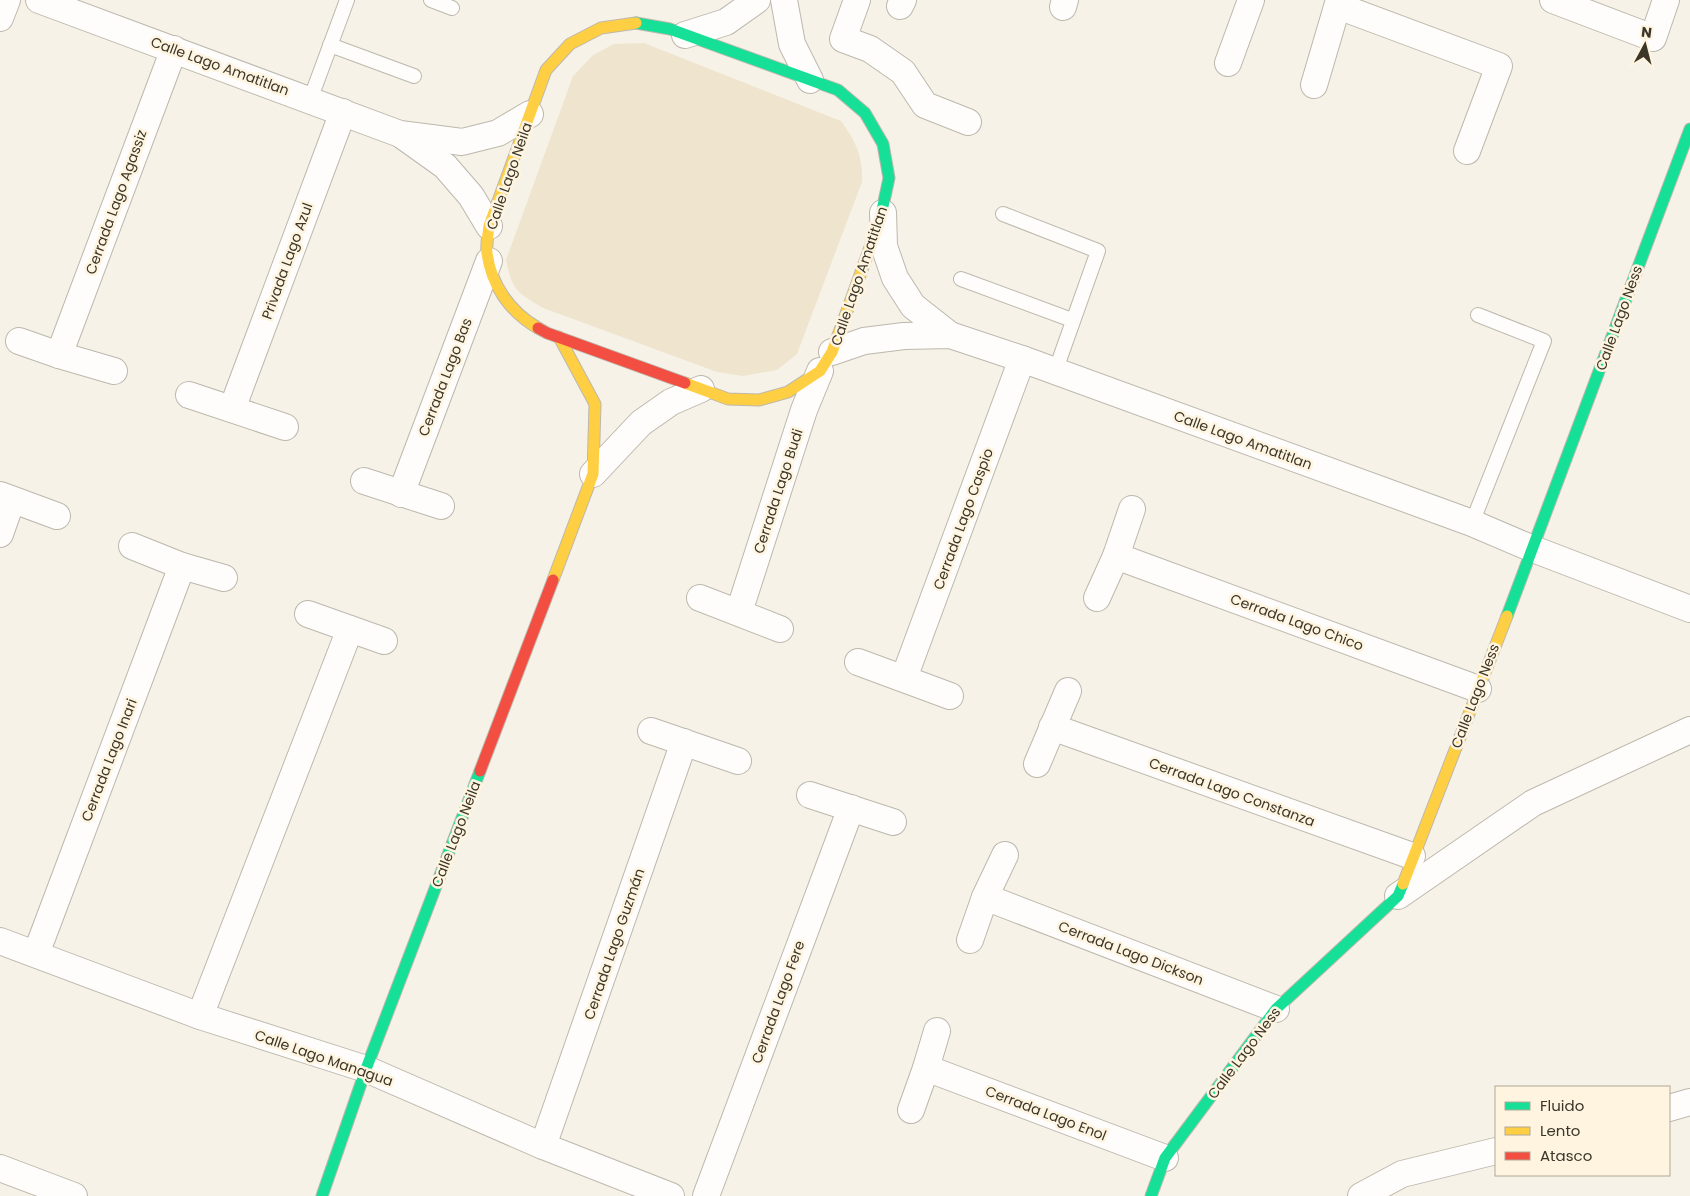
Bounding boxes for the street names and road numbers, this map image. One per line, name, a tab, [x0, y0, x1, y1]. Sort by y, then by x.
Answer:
street label: Calle Lago Amatitlan	[148, 32, 292, 100]
street label: Calle Lago Neila	[481, 120, 537, 232]
street label: Cerrada Lago Agassiz	[81, 127, 151, 277]
street label: Privada Lago Azul	[257, 200, 317, 322]
street label: Calle Lago Amatitlan	[826, 204, 892, 348]
street label: Calle Lago Ness	[1591, 263, 1647, 373]
street label: Cerrada Lago Bas	[413, 315, 477, 439]
street label: Calle Lago Amatitlan	[1171, 406, 1315, 474]
street label: Cerrada Lago Budi	[748, 426, 808, 556]
street label: Cerrada Lago Caspio	[928, 445, 998, 593]
street label: Cerrada Lago Chico	[1228, 589, 1366, 655]
street label: Calle Lago Ness	[1446, 641, 1504, 751]
street label: Cerrada Lago Inari	[76, 696, 142, 824]
street label: Cerrada Lago Constanza	[1146, 753, 1318, 831]
street label: Calle Lago Neila	[427, 778, 485, 890]
street label: Cerrada Lago Guzmán	[579, 866, 649, 1022]
street label: Cerrada Lago Dickson	[1056, 916, 1206, 990]
street label: Cerrada Lago Fere	[746, 937, 810, 1066]
street label: Calle Lago Ness	[1203, 1003, 1285, 1103]
street label: Calle Lago Managua	[252, 1025, 396, 1091]
street label: Cerrada Lago Enol	[983, 1081, 1109, 1145]

